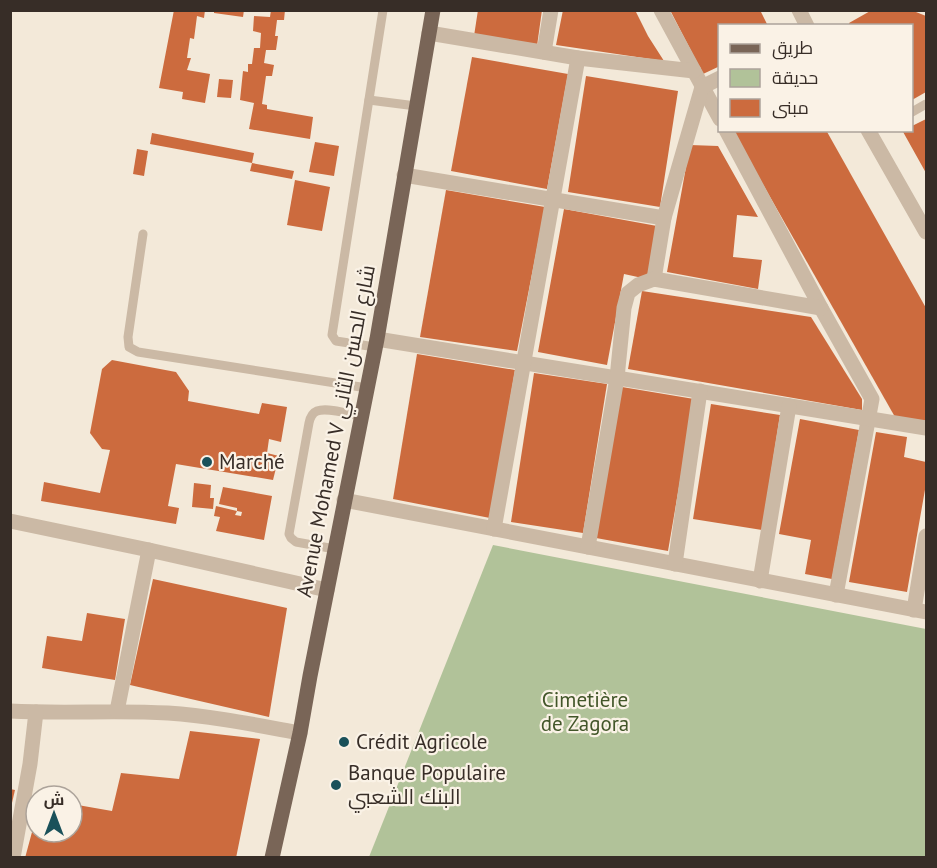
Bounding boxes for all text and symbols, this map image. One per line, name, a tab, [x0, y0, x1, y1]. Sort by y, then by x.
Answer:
legend	[718, 24, 913, 132]
text: طريق	[772, 36, 813, 60]
text: حديقة	[772, 66, 818, 89]
text: مبنى	[772, 96, 809, 119]
street label: Avenue Mohamed V شارع الحسن الثاني	[290, 262, 384, 600]
place label: Marché	[219, 448, 285, 475]
marker: Marché	[200, 455, 214, 469]
park label: Cimetière de Zagora	[541, 686, 629, 737]
place label: Crédit Agricole	[356, 728, 488, 755]
marker: Crédit Agricole	[337, 735, 351, 749]
place label: Banque Populaire البنك الشعبي	[348, 759, 506, 813]
marker: Banque Populaire البنك الشعبي	[329, 778, 343, 792]
north arrow	[24, 784, 84, 844]
text: ش	[44, 789, 64, 809]

